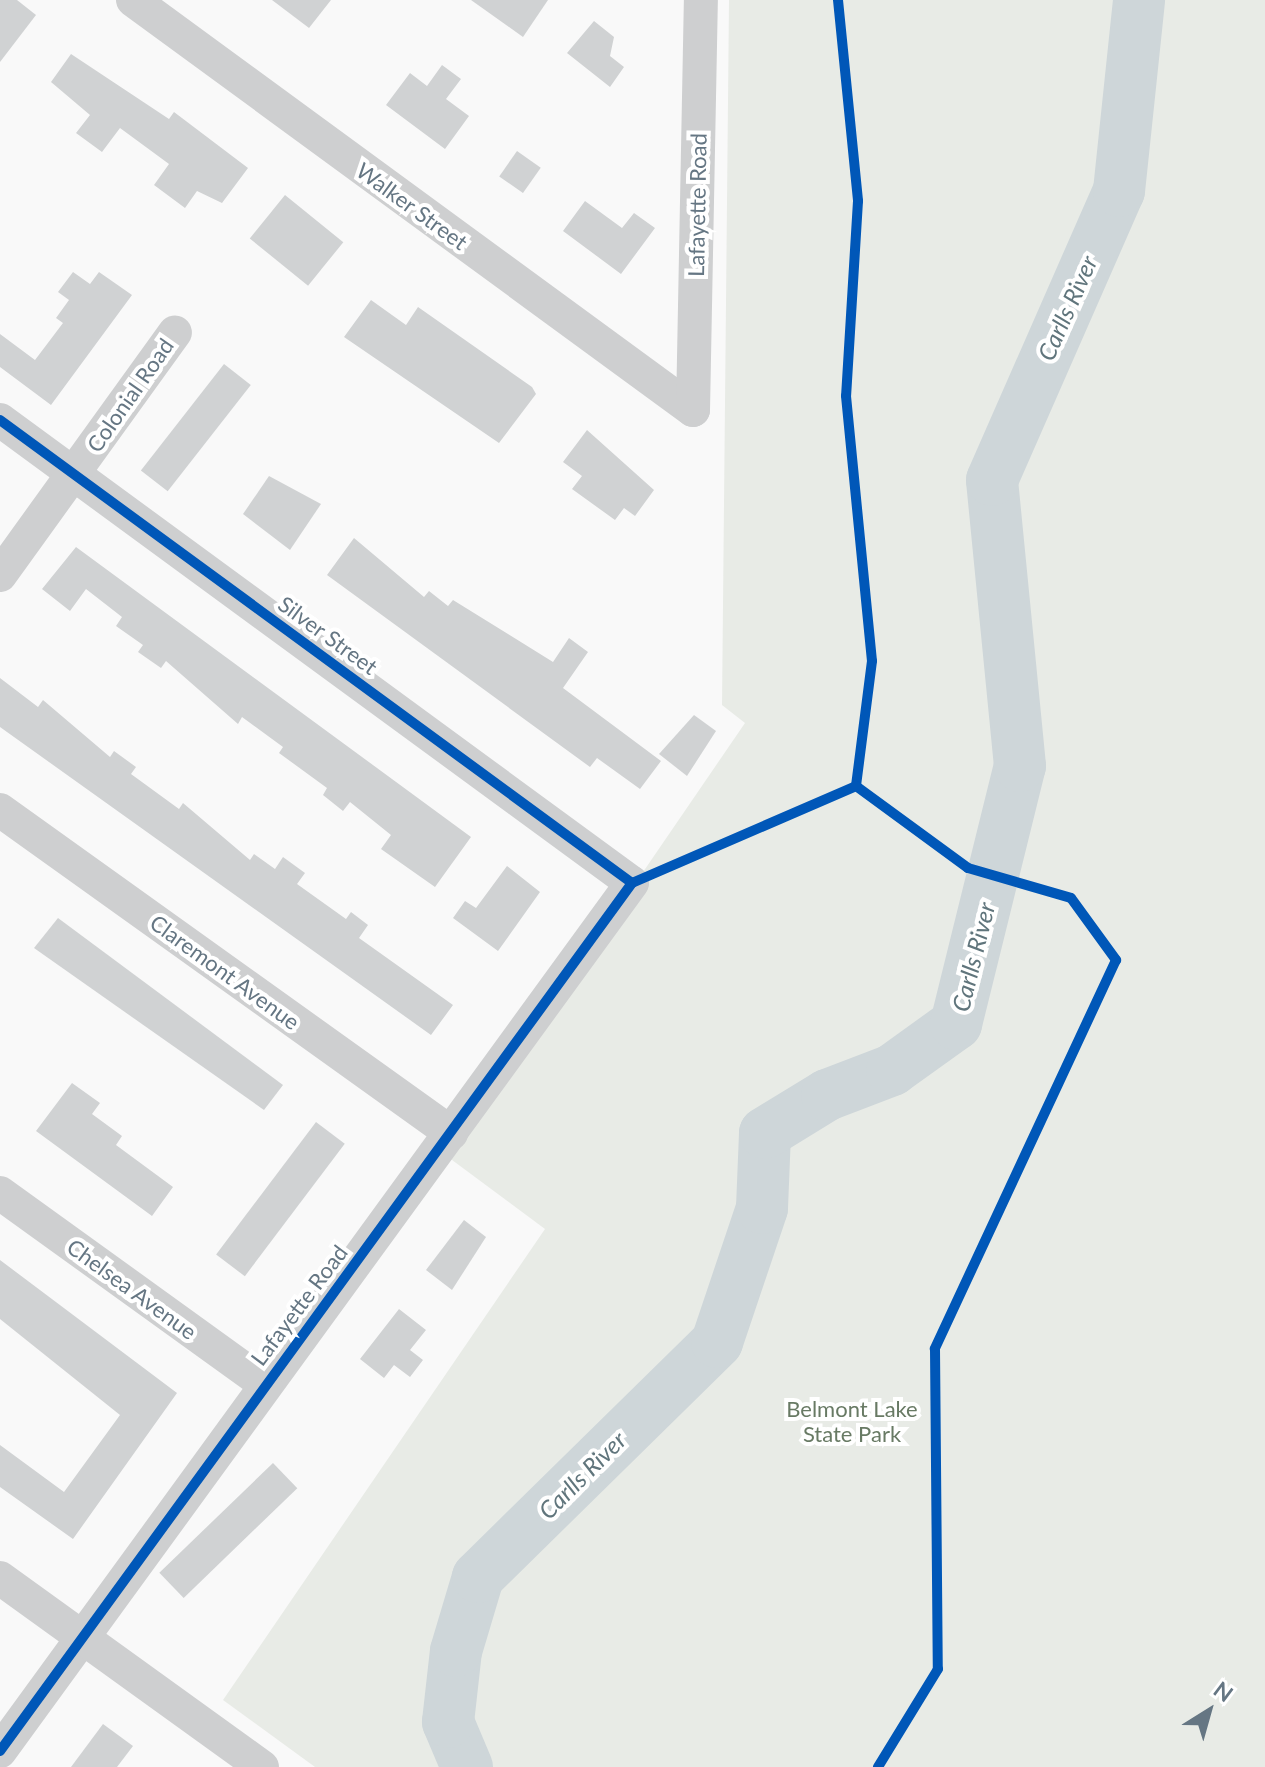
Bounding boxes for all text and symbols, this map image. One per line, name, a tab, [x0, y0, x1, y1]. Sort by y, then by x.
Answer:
street label: Lafayette Road	[683, 133, 711, 277]
street label: Walker Street	[351, 157, 473, 255]
water label: Carlls River	[1031, 251, 1103, 365]
street label: Colonial Road	[81, 333, 179, 457]
street label: Silver Street	[273, 590, 383, 680]
water label: Carlls River	[946, 899, 1000, 1015]
street label: Claremont Avenue	[145, 909, 305, 1035]
street label: Chelsea Avenue	[62, 1233, 202, 1345]
street label: Lafayette Road	[245, 1240, 353, 1370]
park label: Belmont Lake State Park	[786, 1395, 918, 1446]
water label: Carlls River	[532, 1425, 632, 1525]
north arrow	[1169, 1671, 1249, 1751]
text: N	[1209, 1676, 1239, 1707]

